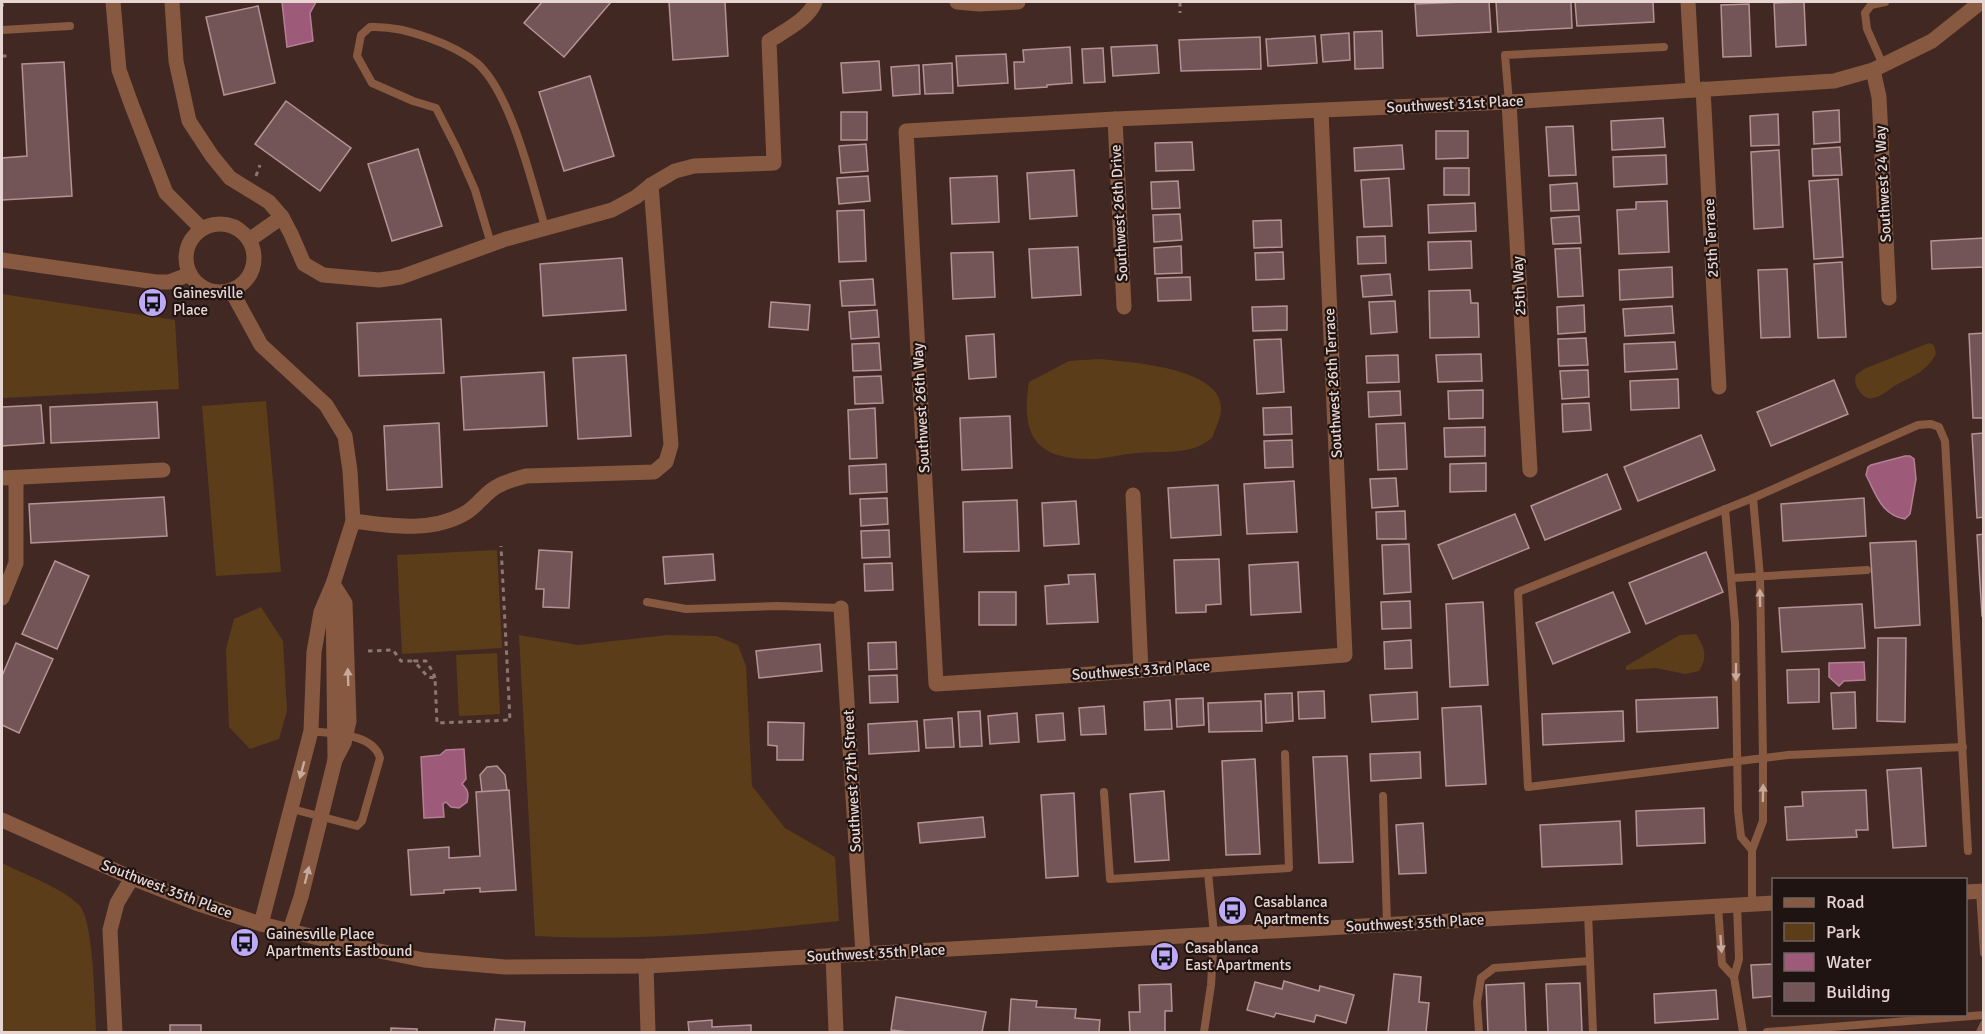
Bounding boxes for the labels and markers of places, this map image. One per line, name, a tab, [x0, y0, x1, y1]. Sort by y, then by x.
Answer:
place label: Gainesville Place	[173, 284, 243, 319]
bus stop icon: Gainesville Place	[136, 286, 168, 318]
place label: Casablanca Apartments	[1254, 893, 1330, 928]
bus stop icon: Casablanca Apartments	[1217, 895, 1249, 927]
place label: Gainesville Place Apartments Eastbound	[266, 925, 412, 960]
bus stop icon: Gainesville Place Apartments Eastbound	[229, 927, 261, 959]
place label: Casablanca East Apartments	[1185, 939, 1292, 974]
bus stop icon: Casablanca East Apartments	[1148, 941, 1180, 973]

